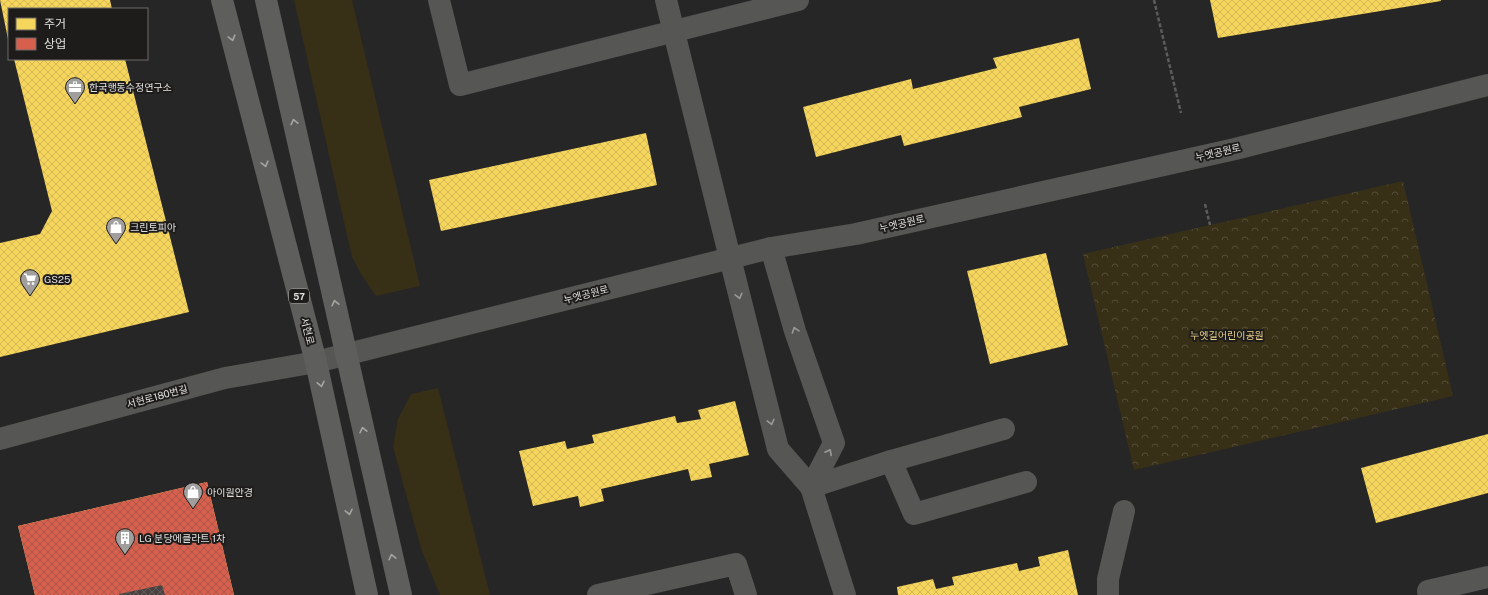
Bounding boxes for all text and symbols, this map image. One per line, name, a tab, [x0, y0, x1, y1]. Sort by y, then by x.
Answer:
legend	[8, 8, 148, 60]
text: 주거	[44, 17, 66, 31]
one-way arrow	[227, 34, 236, 41]
text: 상업	[44, 37, 66, 51]
office icon: 한국행동수정연구소	[64, 76, 86, 104]
place label: 한국행동수정연구소	[89, 81, 172, 93]
one-way arrow	[290, 119, 299, 126]
street label: 누엣공원로	[1194, 141, 1242, 163]
one-way arrow	[260, 160, 269, 167]
street label: 누엣공원로	[878, 212, 926, 234]
shop icon: 크린토피아	[105, 216, 127, 244]
place label: 크린토피아	[130, 221, 177, 233]
supermarket icon: GS25	[19, 268, 41, 296]
place label: GS25	[44, 273, 70, 285]
street label: 누엣공원로	[562, 283, 610, 305]
road number: 57	[289, 289, 309, 303]
one-way arrow	[734, 292, 743, 299]
one-way arrow	[332, 300, 340, 307]
street label: 서현로	[299, 316, 317, 346]
one-way arrow	[791, 327, 799, 334]
park label: 누엣길어린이공원	[1190, 329, 1264, 341]
one-way arrow	[317, 381, 325, 388]
street label: 서현로180번길	[125, 382, 189, 410]
one-way arrow	[767, 419, 775, 425]
one-way arrow	[360, 427, 368, 434]
one-way arrow	[824, 449, 832, 457]
shop icon: 아이원안경	[182, 481, 204, 509]
place label: 아이원안경	[207, 486, 253, 498]
one-way arrow	[344, 508, 352, 515]
building icon: LG 분당에클라트 1차	[114, 527, 136, 555]
place label: LG 분당에클라트 1차	[139, 532, 226, 544]
one-way arrow	[389, 554, 397, 560]

